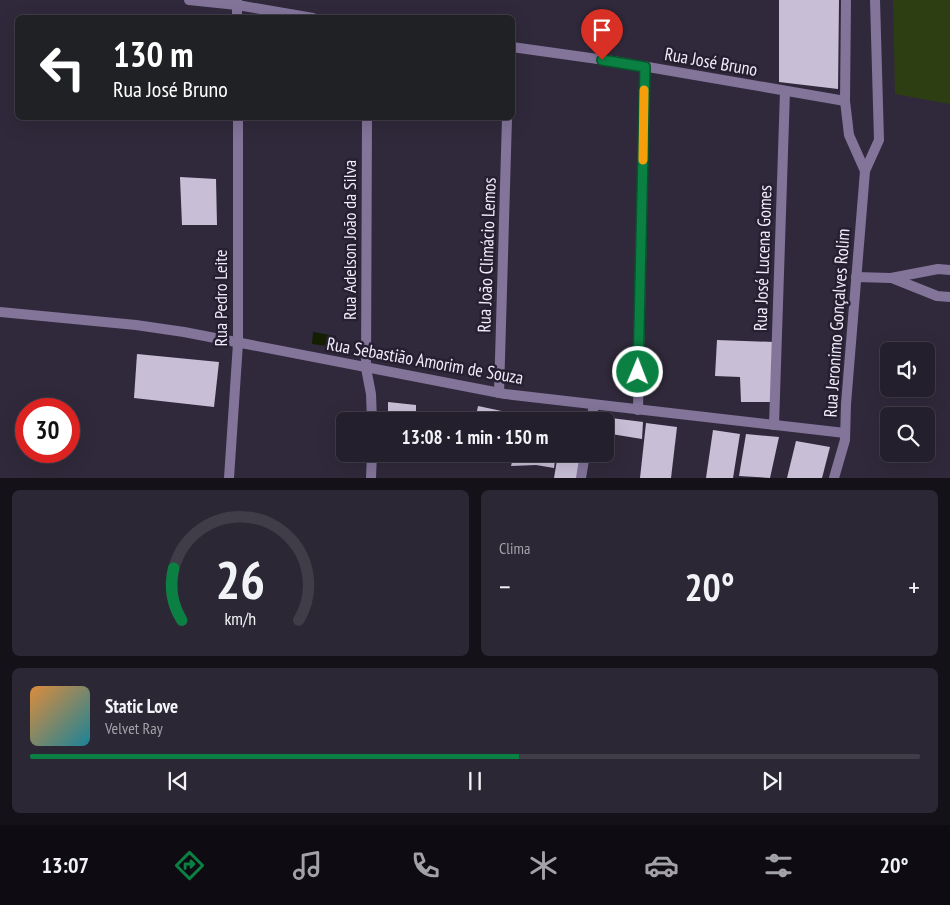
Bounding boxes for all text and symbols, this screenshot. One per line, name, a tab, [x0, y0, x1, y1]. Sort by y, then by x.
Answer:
pin	[581, 9, 623, 60]
icon: arrive	[588, 16, 616, 44]
text: 130 m	[113, 31, 194, 77]
icon: left	[30, 35, 95, 100]
street label: Rua José Bruno	[663, 42, 759, 81]
text: Rua José Bruno	[113, 75, 228, 103]
street label: Rua Adelson João da Silva	[338, 160, 361, 320]
street label: Rua João Climácio Lemos	[472, 177, 501, 333]
street label: Rua José Lucena Gomes	[748, 184, 777, 331]
street label: Rua Jeronimo Gonçalves Rolim	[818, 228, 855, 418]
street label: Rua Pedro Leite	[209, 249, 232, 347]
street label: Rua Sebastião Amorim de Souza	[325, 332, 525, 389]
map controls	[880, 342, 935, 462]
button: sound	[880, 342, 935, 397]
position arrow	[611, 345, 663, 397]
speed limit sign: 30	[15, 398, 80, 463]
button: search	[880, 407, 935, 462]
text: 13:08 · 1 min · 150 m	[402, 425, 548, 449]
text: Clima	[499, 538, 530, 558]
text: 26	[216, 546, 265, 613]
text: 20°	[684, 562, 735, 611]
text: −	[499, 568, 511, 605]
text: +	[908, 568, 920, 605]
text: km/h	[225, 607, 256, 630]
text: Static Love	[105, 694, 178, 718]
text: Velvet Ray	[105, 718, 163, 738]
icon: previous	[164, 767, 192, 795]
icon: pause	[461, 767, 489, 795]
icon: next	[758, 767, 786, 795]
icon: directions	[172, 848, 207, 883]
icon: music	[290, 848, 325, 883]
icon: phone	[408, 848, 443, 883]
icon: climate	[526, 848, 561, 883]
icon: car	[644, 848, 679, 883]
icon: filters	[761, 848, 796, 883]
text: 13:07	[41, 851, 89, 879]
text: 20°	[879, 851, 908, 879]

